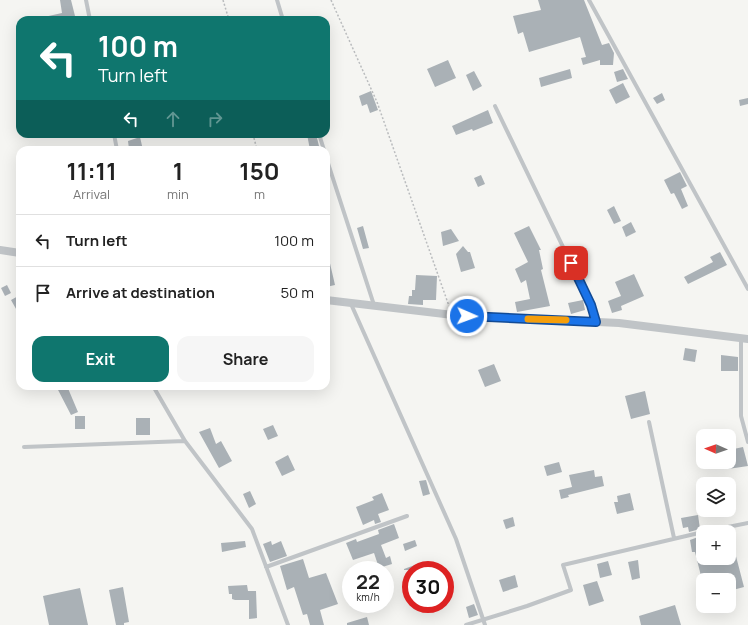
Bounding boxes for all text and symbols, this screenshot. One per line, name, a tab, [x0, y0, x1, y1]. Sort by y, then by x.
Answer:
text: 100 m	[98, 27, 178, 65]
icon: left	[32, 32, 84, 84]
text: Turn left	[98, 63, 168, 87]
icon: left	[120, 108, 142, 130]
icon: ahead	[162, 108, 184, 130]
icon: right	[204, 108, 226, 130]
text: 11:11	[66, 154, 117, 187]
text: 1	[173, 154, 183, 187]
text: 150	[239, 154, 280, 187]
text: Arrival	[73, 185, 110, 203]
text: min	[167, 185, 189, 203]
text: m	[254, 185, 265, 203]
icon: left	[32, 230, 54, 252]
text: Turn left	[66, 230, 128, 251]
text: 100 m	[274, 230, 314, 251]
pin	[554, 246, 588, 280]
icon: arrive	[560, 252, 582, 274]
icon: arrive	[32, 282, 54, 304]
text: Arrive at destination	[66, 282, 215, 303]
text: 50 m	[280, 282, 314, 303]
position arrow	[446, 295, 488, 337]
button: Exit	[32, 336, 169, 382]
button: Share	[177, 336, 314, 382]
north arrow	[696, 429, 736, 469]
map controls	[696, 429, 736, 613]
button: layers	[696, 477, 736, 517]
button: +	[696, 525, 736, 565]
speed limit sign: 30	[402, 561, 454, 613]
text: 22	[356, 568, 380, 595]
button: −	[696, 573, 736, 613]
text: km/h	[356, 590, 380, 604]

